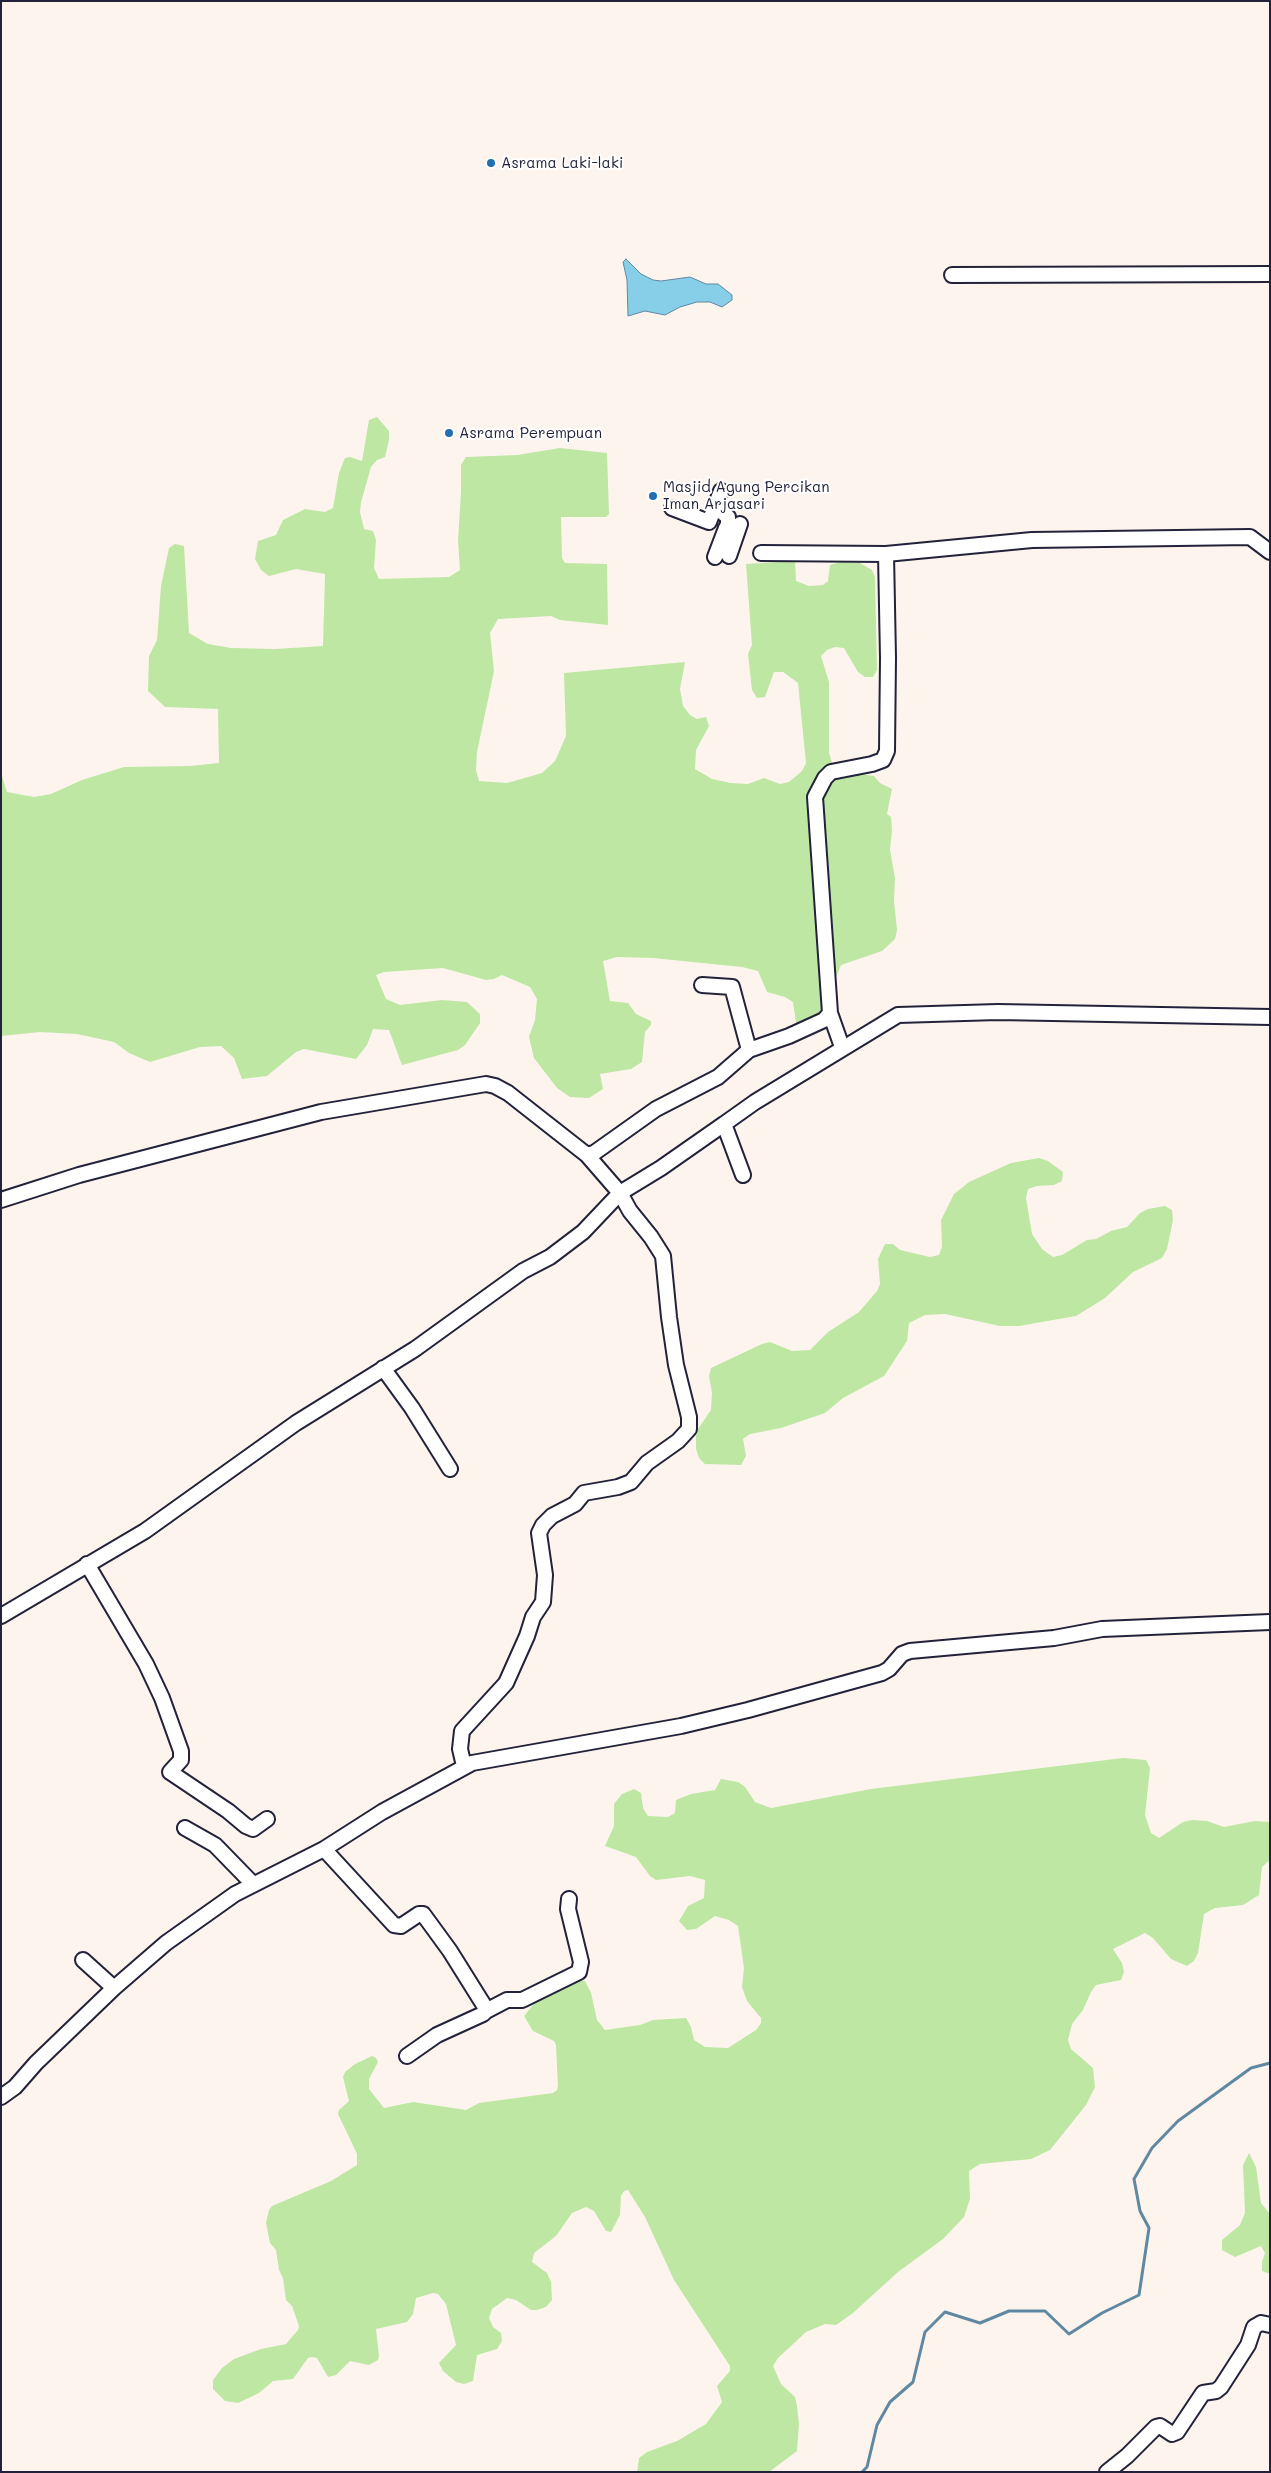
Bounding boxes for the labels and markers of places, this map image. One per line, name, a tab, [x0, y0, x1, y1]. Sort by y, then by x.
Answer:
place label: Asrama Laki-laki	[501, 154, 623, 172]
marker: Asrama Laki-laki	[485, 157, 497, 169]
place label: Asrama Perempuan	[459, 424, 602, 442]
marker: Asrama Perempuan	[443, 427, 455, 439]
place label: Masjid Agung Percikan Iman Arjasari	[663, 478, 830, 513]
marker: Masjid Agung Percikan Iman Arjasari	[647, 490, 659, 502]

